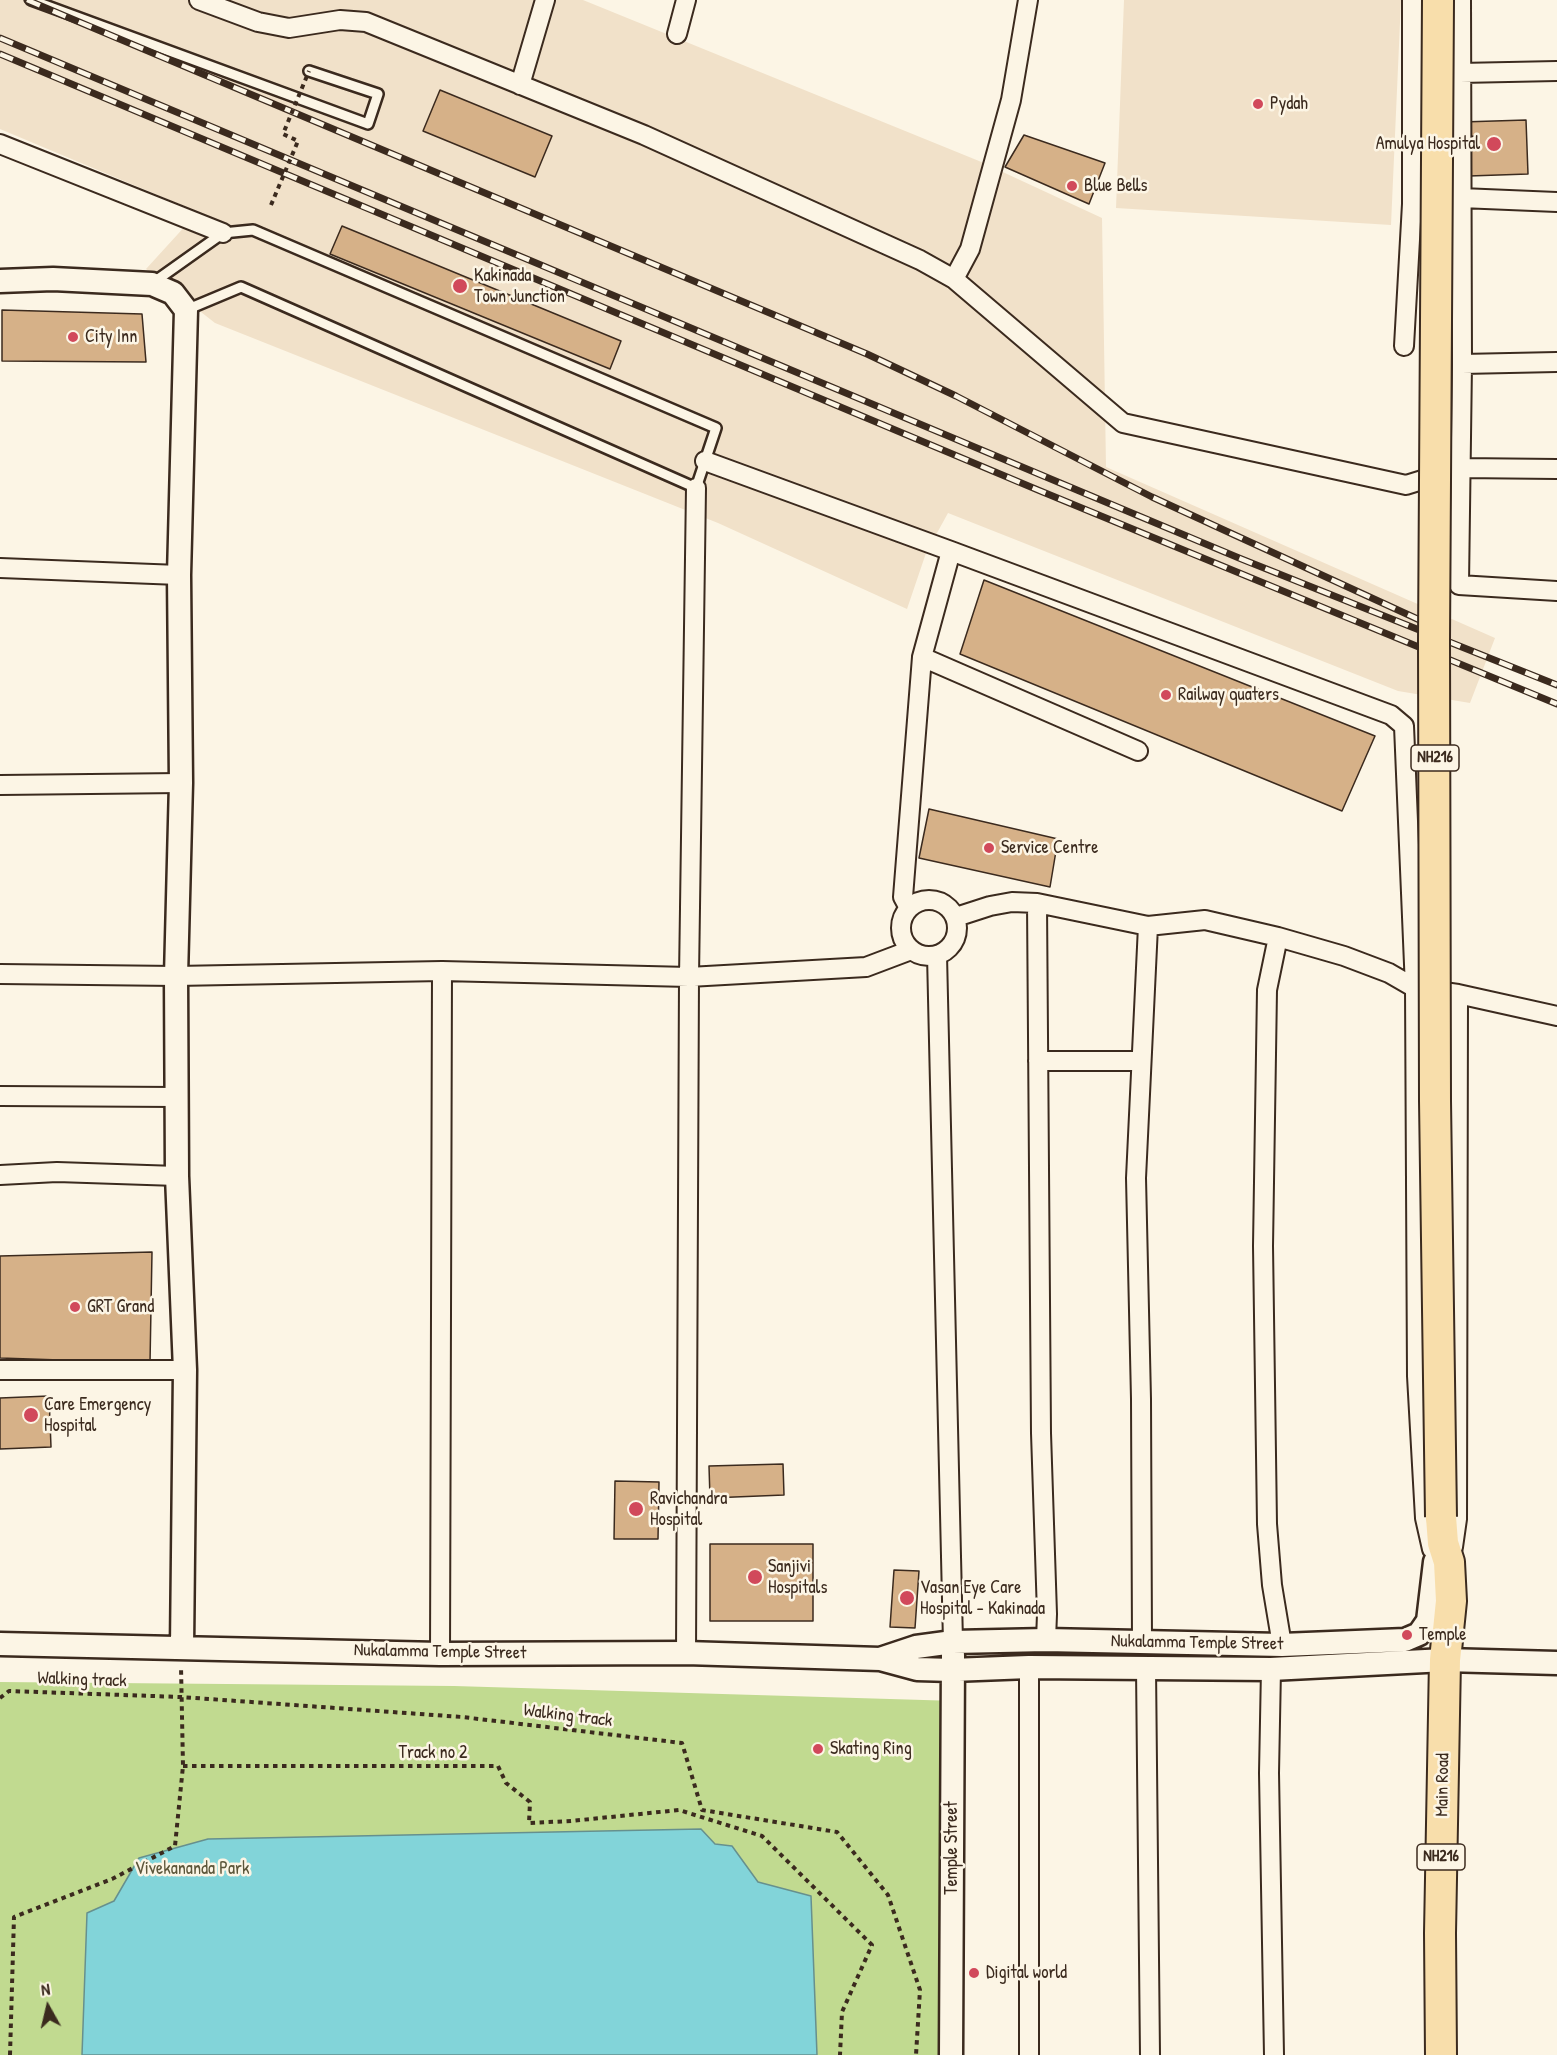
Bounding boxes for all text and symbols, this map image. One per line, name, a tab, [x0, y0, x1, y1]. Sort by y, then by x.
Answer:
place label: Pydah	[1270, 93, 1308, 115]
marker: Pydah	[1251, 97, 1265, 111]
place label: Amulya Hospital	[1376, 133, 1480, 155]
marker: Amulya Hospital	[1485, 135, 1503, 153]
place label: Blue Bells	[1084, 175, 1147, 197]
marker: Blue Bells	[1065, 179, 1079, 193]
place label: Kakinada Town Junction	[474, 265, 565, 308]
marker: Kakinada Town Junction	[451, 277, 469, 295]
place label: City Inn	[85, 326, 137, 348]
marker: City Inn	[66, 330, 80, 344]
place label: Railway quaters	[1178, 684, 1279, 706]
marker: Railway quaters	[1159, 688, 1173, 702]
road number: NH216	[1411, 745, 1459, 771]
place label: Service Centre	[1001, 837, 1098, 859]
marker: Service Centre	[982, 841, 996, 855]
place label: GRT Grand	[87, 1296, 154, 1318]
marker: GRT Grand	[68, 1300, 82, 1314]
place label: Care Emergency Hospital	[44, 1394, 151, 1436]
marker: Care Emergency Hospital	[22, 1406, 40, 1424]
place label: Ravichandra Hospital	[650, 1488, 727, 1530]
marker: Ravichandra Hospital	[627, 1500, 645, 1518]
place label: Sanjivi Hospitals	[768, 1556, 827, 1598]
marker: Sanjivi Hospitals	[746, 1568, 764, 1586]
place label: Vasan Eye Care Hospital - Kakinada	[920, 1577, 1045, 1620]
marker: Vasan Eye Care Hospital - Kakinada	[898, 1589, 916, 1607]
place label: Temple	[1419, 1624, 1466, 1646]
marker: Temple	[1400, 1628, 1414, 1642]
street label: Nukalamma Temple Street	[1111, 1631, 1283, 1655]
street label: Nukalamma Temple Street	[354, 1640, 526, 1664]
street label: Walking track	[37, 1668, 127, 1692]
street label: Walking track	[522, 1700, 614, 1732]
place label: Skating Ring	[830, 1738, 912, 1760]
street label: Track no 2	[399, 1742, 467, 1764]
marker: Skating Ring	[811, 1742, 825, 1756]
street label: Main Road	[1432, 1753, 1454, 1817]
street label: Temple Street	[941, 1801, 963, 1895]
road number: NH216	[1417, 1844, 1465, 1870]
park label: Vivekananda Park	[135, 1858, 249, 1880]
place label: Digital world	[986, 1962, 1067, 1984]
marker: Digital world	[967, 1966, 981, 1980]
north arrow	[18, 1977, 78, 2037]
text: N	[40, 1978, 51, 2001]

